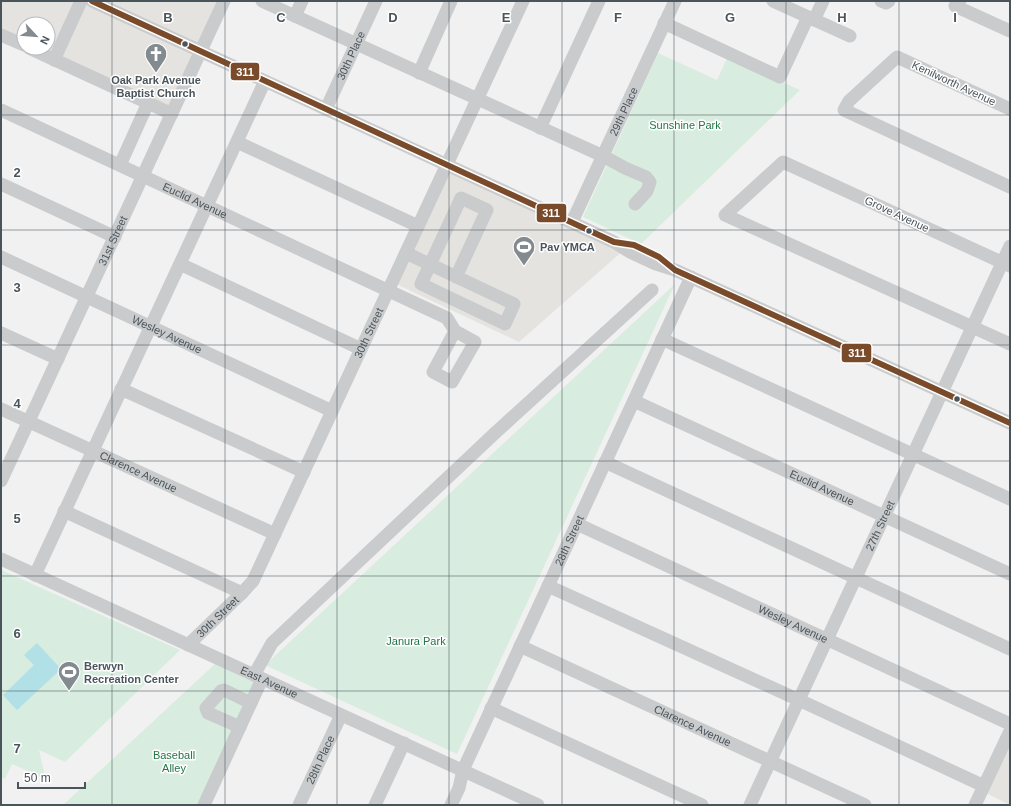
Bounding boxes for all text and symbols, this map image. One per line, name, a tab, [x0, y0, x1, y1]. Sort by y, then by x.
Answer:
text: B	[163, 10, 173, 25]
text: C	[276, 10, 286, 25]
text: D	[388, 10, 398, 25]
text: E	[502, 10, 511, 25]
text: F	[614, 10, 622, 25]
text: G	[725, 10, 735, 25]
text: H	[837, 10, 847, 25]
text: I	[953, 10, 957, 25]
north arrow	[16, 16, 56, 56]
street label: 30th Place	[334, 29, 367, 82]
text: N	[38, 34, 52, 47]
unlabelled marker	[180, 39, 190, 49]
church icon: Oak Park Avenue Baptist Church	[143, 41, 169, 74]
street label: Kenilworth Avenue	[910, 58, 998, 108]
line badge: 311	[230, 62, 260, 81]
text: 311	[236, 66, 254, 78]
place label: Oak Park Avenue Baptist Church	[111, 74, 201, 99]
street label: 29th Place	[607, 85, 640, 138]
park label: Sunshine Park	[649, 119, 721, 131]
text: 2	[13, 165, 21, 180]
street label: Euclid Avenue	[161, 180, 229, 221]
street label: Grove Avenue	[863, 194, 931, 234]
line badge: 311	[536, 203, 567, 223]
text: 311	[542, 207, 560, 219]
street label: 31st Street	[96, 214, 129, 267]
unlabelled marker	[584, 226, 594, 236]
sports icon: Pav YMCA	[511, 234, 537, 267]
place label: Pav YMCA	[540, 241, 595, 253]
text: 3	[13, 280, 21, 295]
street label: 30th Street	[352, 306, 385, 360]
street label: Wesley Avenue	[130, 313, 204, 356]
line badge: 311	[841, 343, 872, 363]
text: 311	[848, 347, 866, 359]
unlabelled marker	[952, 394, 962, 404]
text: 4	[13, 396, 21, 411]
street label: Clarence Avenue	[98, 449, 179, 494]
street label: Euclid Avenue	[788, 468, 856, 508]
street label: 27th Street	[863, 499, 897, 553]
text: 5	[13, 511, 21, 526]
street label: 28th Street	[552, 514, 586, 568]
street label: 30th Street	[194, 594, 241, 640]
street label: Wesley Avenue	[756, 603, 830, 645]
text: 6	[13, 626, 21, 641]
park label: Janura Park	[386, 635, 446, 647]
sports icon: Berwyn Recreation Center	[56, 659, 82, 692]
place label: Berwyn Recreation Center	[84, 660, 179, 685]
street label: East Avenue	[239, 664, 300, 700]
street label: Clarence Avenue	[652, 703, 733, 748]
street label: 28th Place	[304, 734, 337, 786]
text: 7	[13, 741, 21, 756]
park label: Baseball Alley	[153, 749, 195, 774]
scale bar	[18, 764, 85, 790]
text: 50 m	[24, 771, 51, 785]

